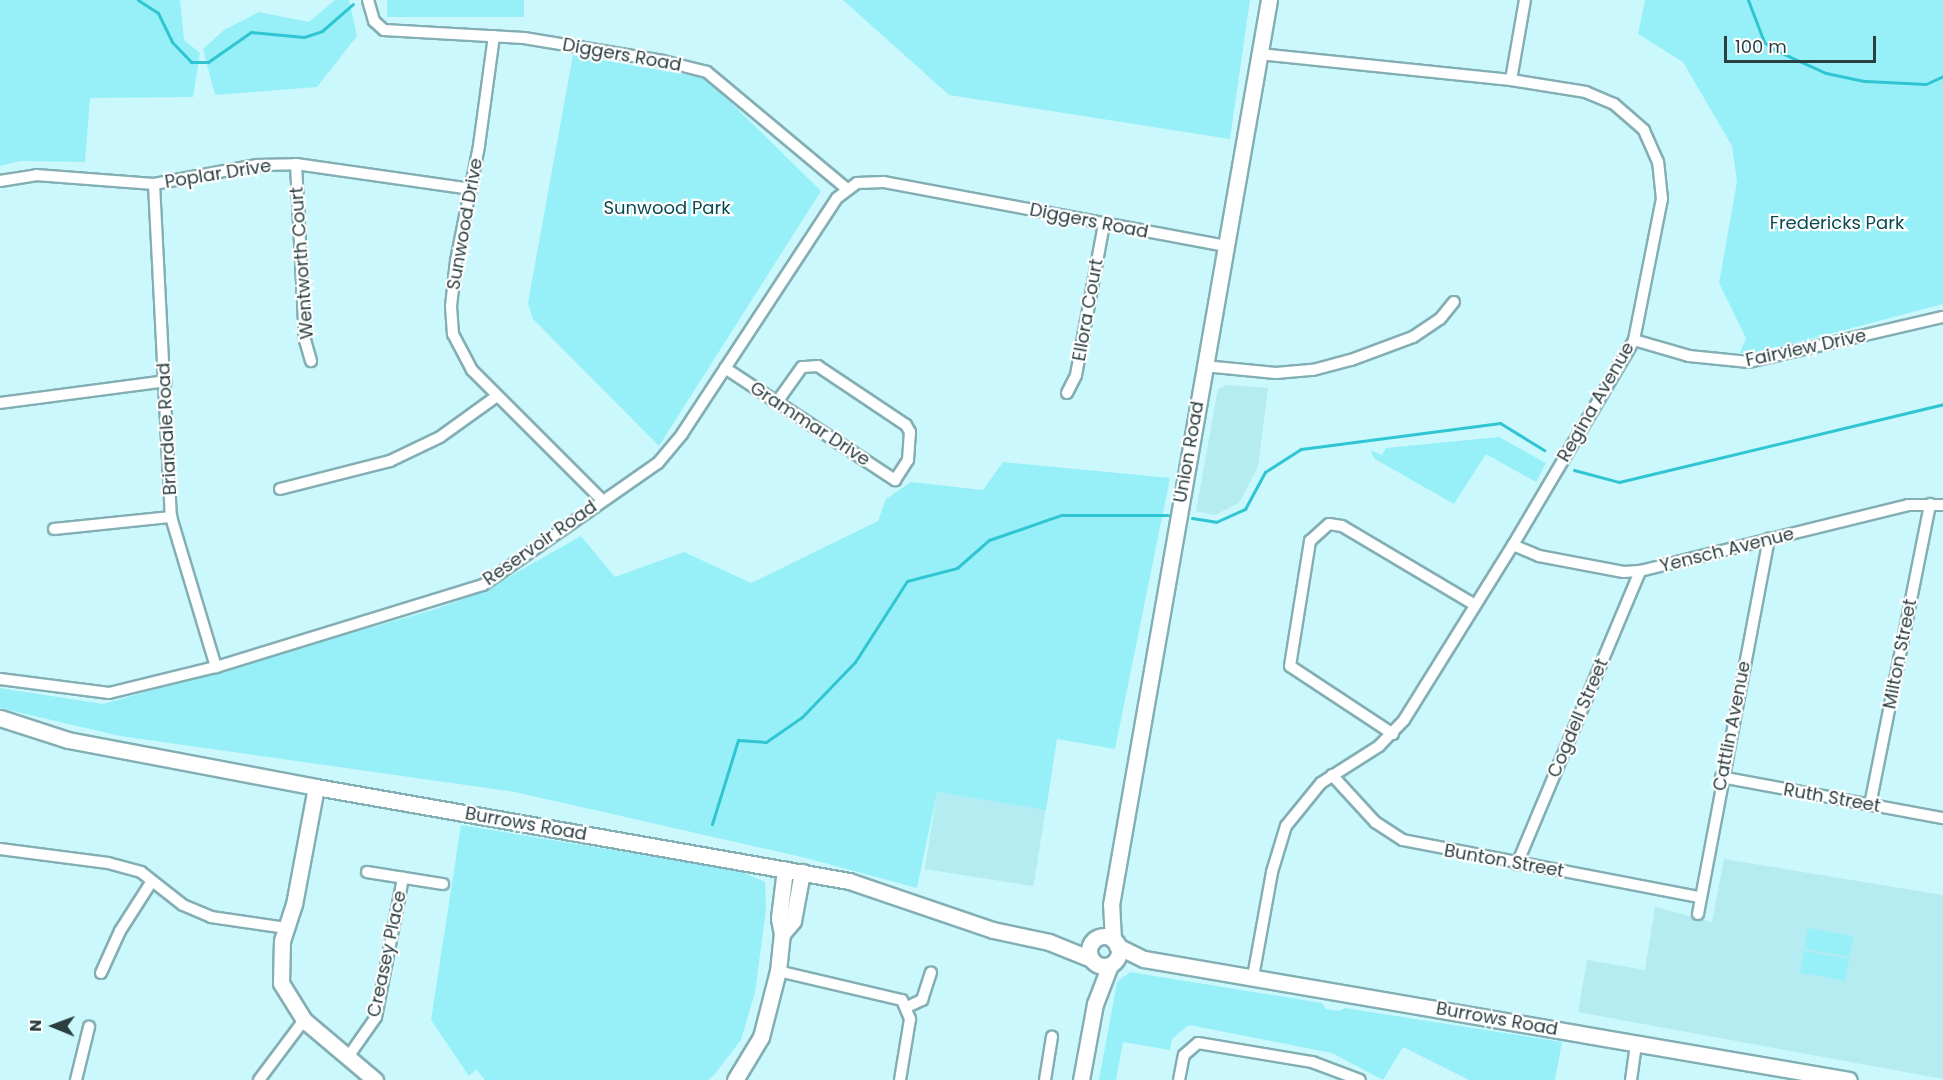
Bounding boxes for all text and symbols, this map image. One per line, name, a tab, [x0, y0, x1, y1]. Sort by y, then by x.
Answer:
scale bar	[1727, 24, 1878, 62]
street label: Diggers Road	[561, 34, 683, 76]
text: 100 m	[1735, 34, 1787, 59]
street label: Poplar Drive	[163, 155, 273, 193]
street label: Sunwood Drive	[443, 156, 487, 292]
street label: Wentworth Court	[286, 186, 318, 340]
park label: Sunwood Park	[604, 197, 730, 219]
street label: Diggers Road	[1028, 199, 1150, 243]
park label: Fredericks Park	[1770, 212, 1904, 234]
street label: Ellora Court	[1068, 257, 1108, 363]
street label: Fairview Drive	[1744, 325, 1868, 371]
street label: Regina Avenue	[1553, 338, 1639, 466]
street label: Briardale Road	[153, 362, 181, 496]
street label: Grammar Drive	[746, 377, 874, 471]
street label: Union Road	[1169, 400, 1209, 504]
street label: Reservoir Road	[479, 496, 601, 590]
street label: Yensch Avenue	[1658, 523, 1796, 577]
street label: Milton Street	[1879, 597, 1921, 711]
street label: Cogdell Street	[1543, 655, 1613, 781]
street label: Cattlin Avenue	[1709, 659, 1755, 793]
street label: Ruth Street	[1782, 779, 1882, 817]
street label: Burrows Road	[463, 803, 589, 845]
street label: Bunton Street	[1442, 840, 1566, 882]
street label: Creasey Place	[363, 889, 411, 1019]
north arrow	[24, 996, 84, 1056]
street label: Burrows Road	[1434, 998, 1560, 1040]
text: N	[24, 1019, 47, 1032]

